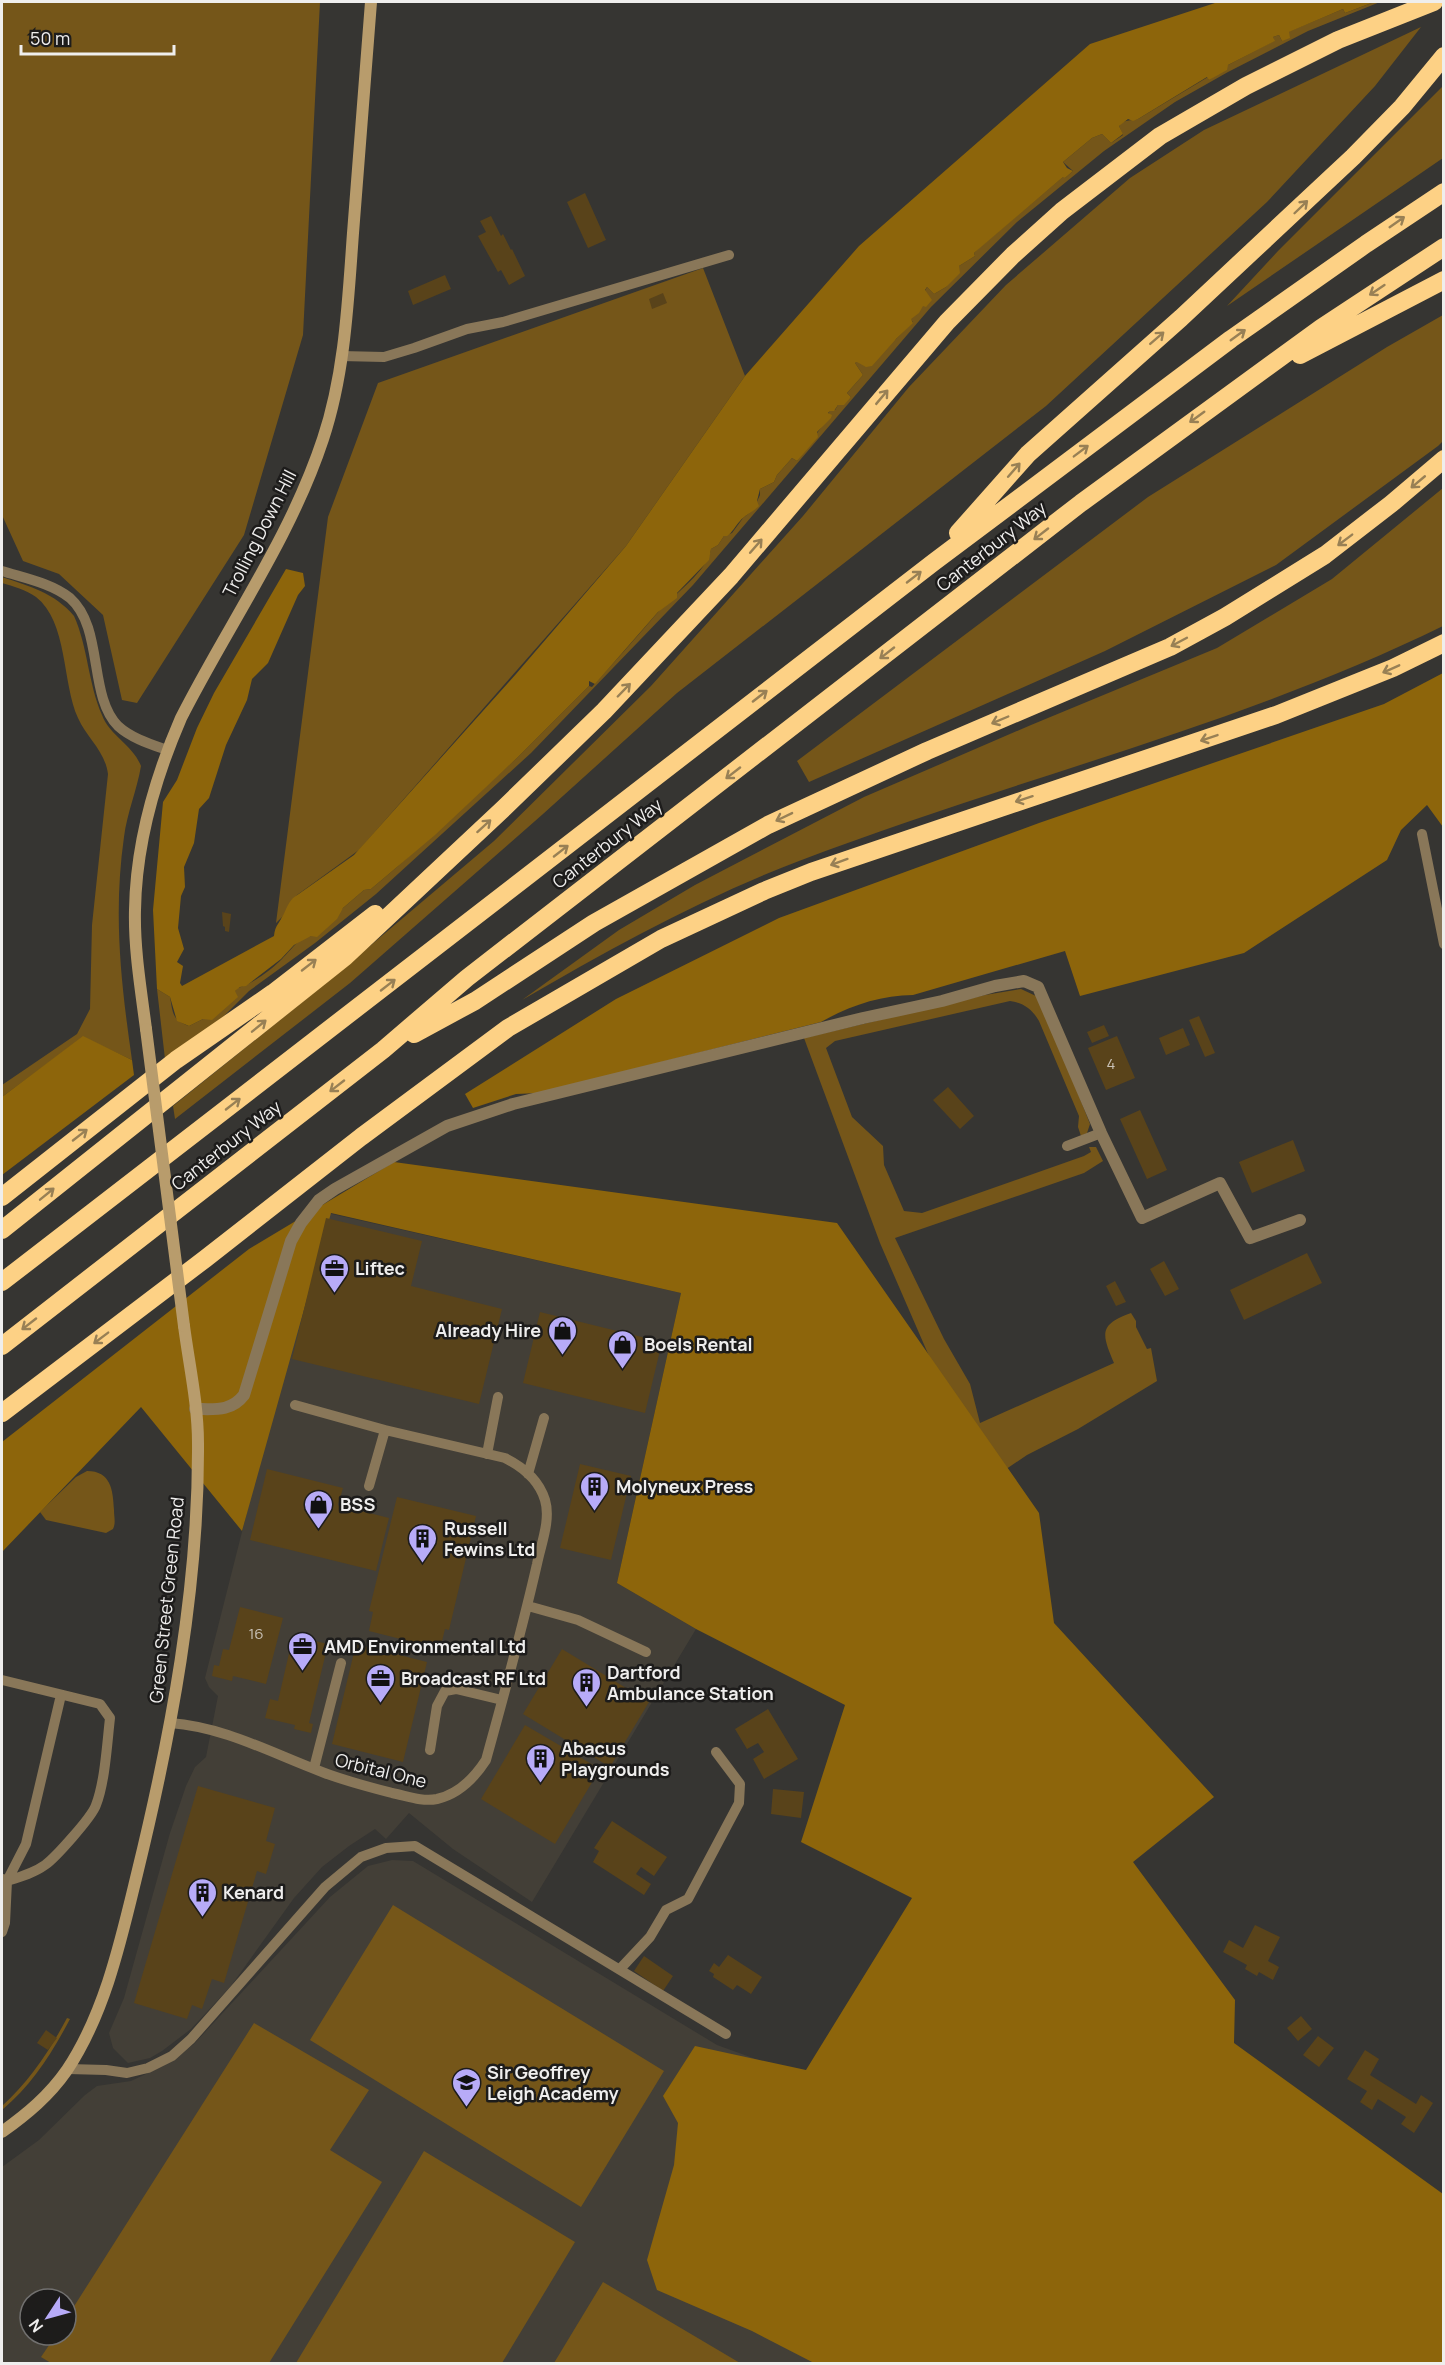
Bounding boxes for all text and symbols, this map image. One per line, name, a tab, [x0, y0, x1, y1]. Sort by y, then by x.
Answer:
scale bar	[21, 18, 174, 56]
text: 50 m	[30, 26, 70, 50]
one-way arrow	[1293, 200, 1308, 214]
one-way arrow	[1388, 216, 1404, 228]
one-way arrow	[1368, 284, 1385, 297]
one-way arrow	[1229, 329, 1245, 341]
one-way arrow	[1149, 331, 1164, 345]
one-way arrow	[875, 390, 889, 405]
one-way arrow	[1190, 411, 1206, 423]
one-way arrow	[1073, 444, 1089, 457]
one-way arrow	[1007, 463, 1021, 478]
street label: Trolling Down Hill	[217, 465, 301, 601]
one-way arrow	[1410, 476, 1426, 489]
street label: Canterbury Way	[931, 495, 1051, 596]
one-way arrow	[1034, 528, 1050, 540]
one-way arrow	[1337, 534, 1353, 546]
one-way arrow	[749, 539, 763, 554]
one-way arrow	[906, 570, 922, 583]
one-way arrow	[1170, 637, 1188, 648]
one-way arrow	[879, 646, 895, 659]
one-way arrow	[1382, 663, 1400, 675]
one-way arrow	[617, 682, 631, 697]
one-way arrow	[752, 689, 768, 702]
one-way arrow	[991, 715, 1010, 726]
one-way arrow	[1200, 734, 1219, 745]
one-way arrow	[725, 766, 741, 779]
street label: Canterbury Way	[547, 792, 667, 893]
one-way arrow	[1015, 795, 1034, 806]
one-way arrow	[775, 812, 793, 824]
one-way arrow	[476, 819, 491, 833]
one-way arrow	[552, 845, 568, 858]
one-way arrow	[830, 857, 849, 868]
one-way arrow	[301, 959, 317, 972]
one-way arrow	[380, 979, 396, 992]
one-way arrow	[251, 1020, 267, 1033]
house number: 4	[1107, 1053, 1116, 1074]
one-way arrow	[329, 1080, 345, 1093]
street label: Canterbury Way	[166, 1094, 286, 1195]
one-way arrow	[225, 1097, 241, 1110]
one-way arrow	[72, 1129, 88, 1142]
one-way arrow	[39, 1187, 55, 1200]
office icon: Liftec	[318, 1252, 350, 1294]
place label: Liftec	[355, 1256, 405, 1280]
shop icon: Already Hire	[546, 1314, 578, 1356]
one-way arrow	[21, 1318, 37, 1331]
place label: Already Hire	[435, 1318, 541, 1342]
shop icon: Boels Rental	[607, 1328, 639, 1370]
one-way arrow	[93, 1332, 109, 1345]
place label: Boels Rental	[644, 1332, 753, 1356]
building icon: Molyneux Press	[579, 1470, 611, 1512]
place label: Molyneux Press	[616, 1474, 753, 1498]
shop icon: BSS	[303, 1488, 335, 1530]
place label: BSS	[340, 1492, 375, 1516]
street label: Green Street Green Road	[143, 1496, 189, 1704]
place label: Russell Fewins Ltd	[444, 1516, 535, 1561]
building icon: Russell Fewins Ltd	[407, 1522, 439, 1564]
house number: 16	[248, 1623, 264, 1644]
office icon: AMD Environmental Ltd	[287, 1630, 319, 1672]
place label: AMD Environmental Ltd	[324, 1634, 526, 1658]
place label: Dartford Ambulance Station	[607, 1660, 774, 1705]
office icon: Broadcast RF Ltd	[364, 1662, 396, 1704]
place label: Broadcast RF Ltd	[401, 1666, 546, 1690]
building icon: Dartford Ambulance Station	[570, 1666, 602, 1708]
place label: Abacus Playgrounds	[561, 1736, 670, 1781]
building icon: Abacus Playgrounds	[524, 1742, 556, 1784]
street label: Orbital One	[333, 1747, 429, 1793]
building icon: Kenard	[186, 1876, 218, 1918]
place label: Kenard	[223, 1880, 284, 1904]
place label: Sir Geoffrey Leigh Academy	[487, 2060, 619, 2105]
school or university icon: Sir Geoffrey Leigh Academy	[450, 2066, 482, 2108]
north arrow	[18, 2287, 78, 2347]
text: N	[24, 2315, 48, 2337]

